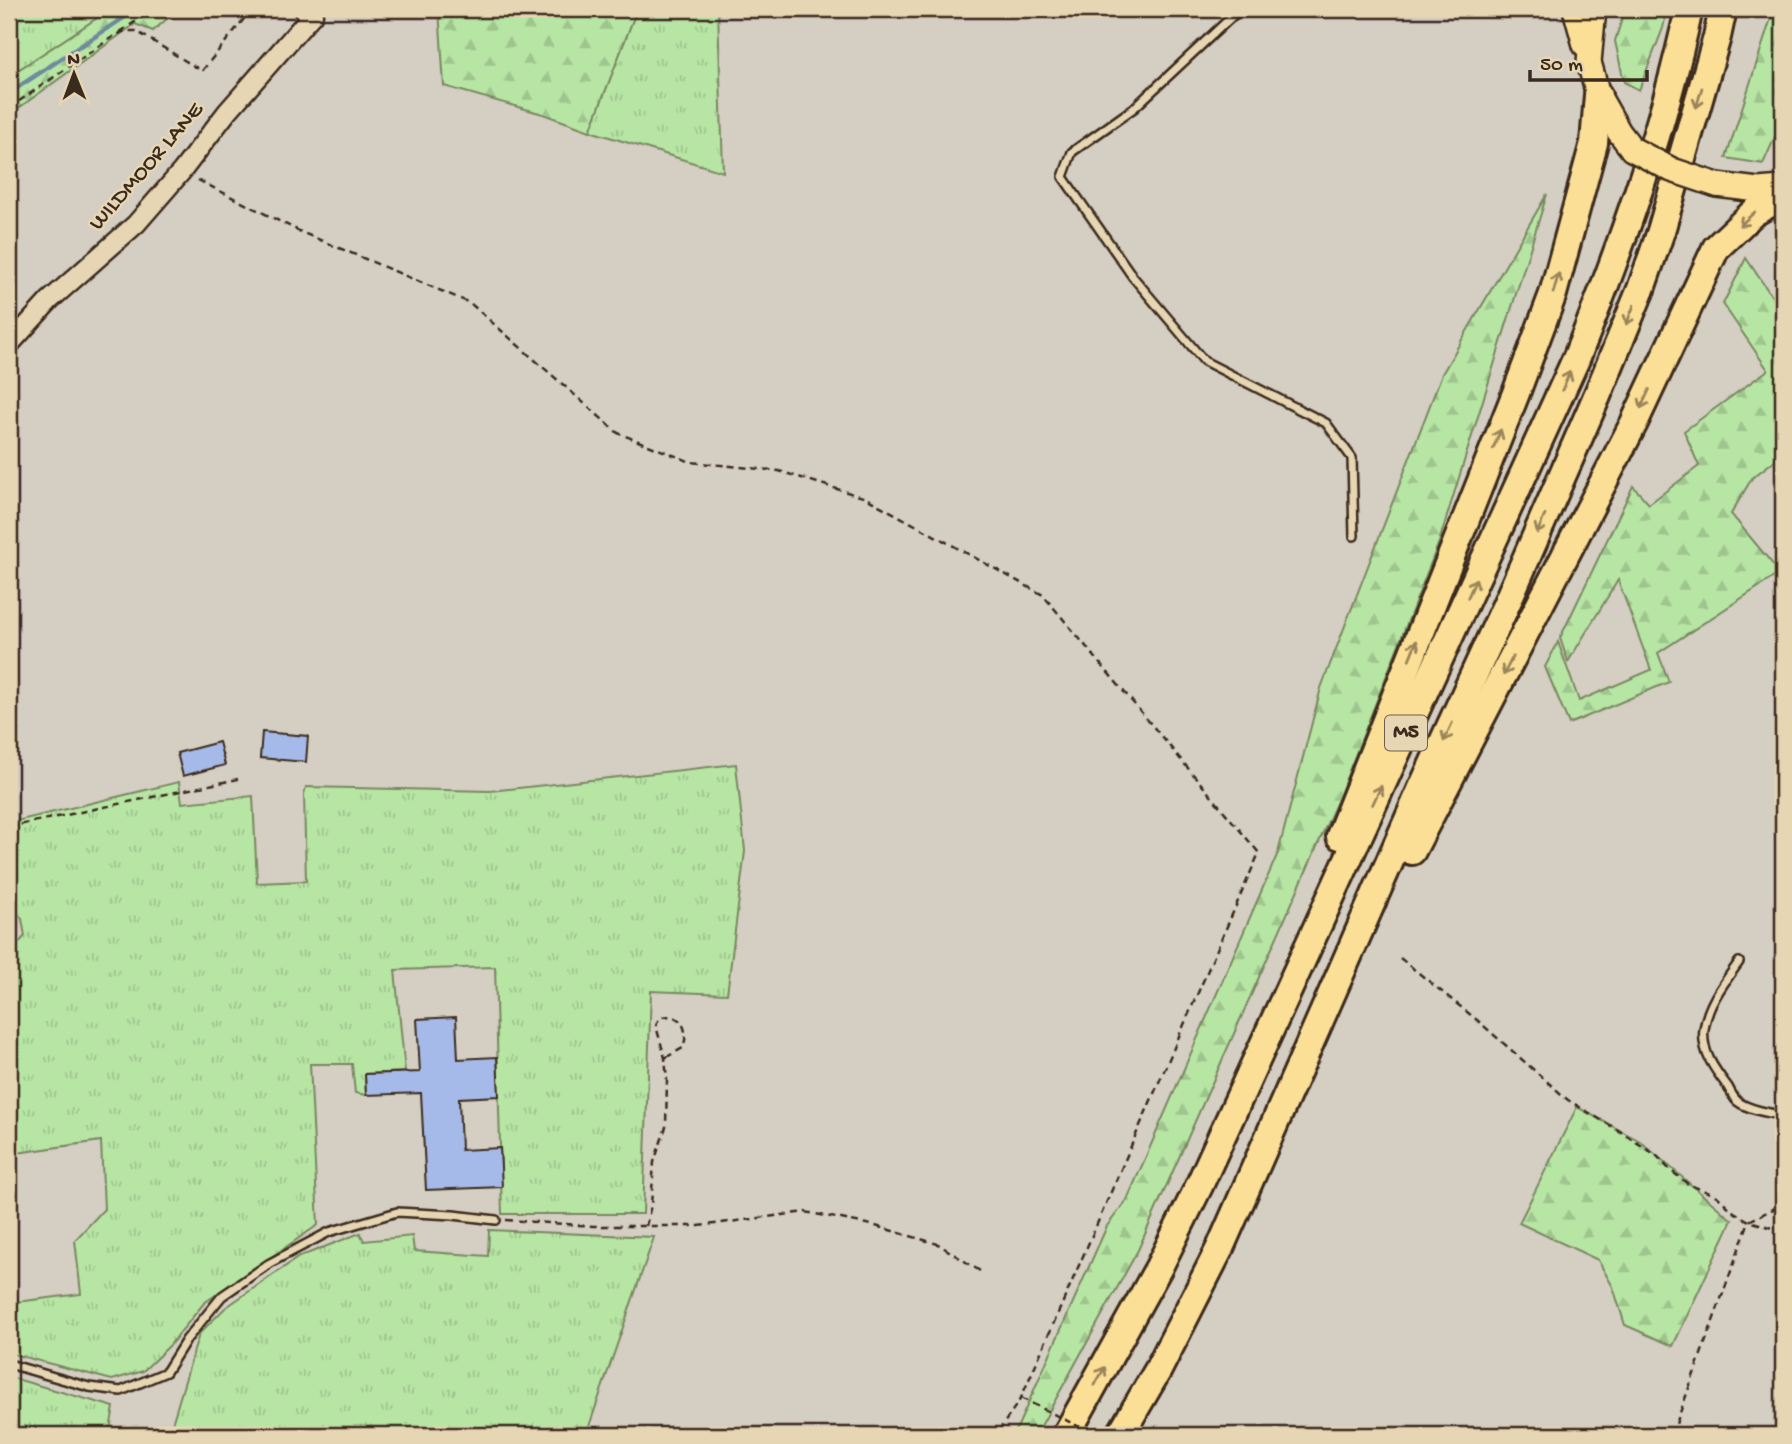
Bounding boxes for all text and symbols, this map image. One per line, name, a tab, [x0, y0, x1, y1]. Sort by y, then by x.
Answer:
north arrow	[38, 38, 108, 108]
scale bar	[1530, 38, 1647, 82]
text: N	[67, 49, 80, 72]
text: 50 m	[1540, 54, 1583, 79]
one-way arrow	[1692, 87, 1705, 109]
street label: WILDMOOR LANE	[84, 96, 211, 237]
one-way arrow	[1739, 211, 1757, 227]
one-way arrow	[1550, 272, 1563, 295]
one-way arrow	[1623, 304, 1636, 325]
one-way arrow	[1560, 371, 1574, 392]
one-way arrow	[1638, 388, 1651, 409]
one-way arrow	[1492, 428, 1505, 450]
one-way arrow	[1534, 513, 1547, 535]
one-way arrow	[1466, 578, 1479, 599]
one-way arrow	[1408, 640, 1421, 662]
one-way arrow	[1500, 655, 1514, 676]
road number: M5	[1385, 716, 1427, 750]
one-way arrow	[1441, 721, 1454, 742]
one-way arrow	[1371, 785, 1384, 806]
one-way arrow	[1093, 1366, 1107, 1386]

